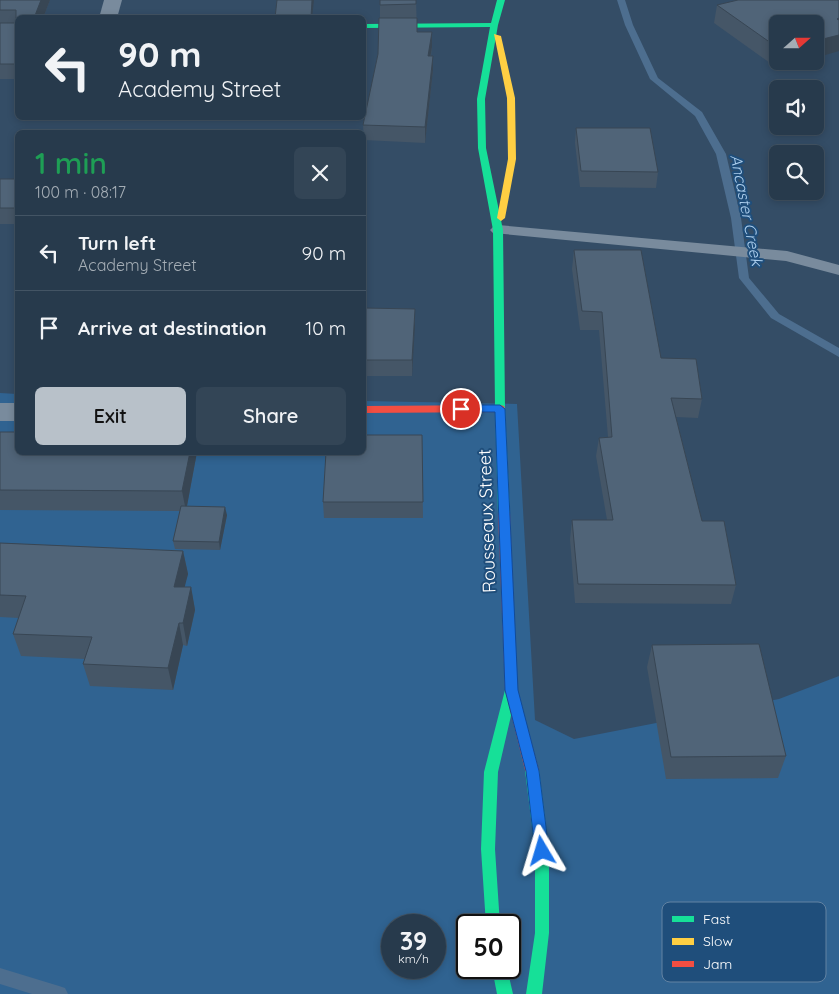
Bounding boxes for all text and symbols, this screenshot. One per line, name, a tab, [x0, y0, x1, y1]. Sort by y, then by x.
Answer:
north arrow	[769, 15, 824, 70]
map controls	[769, 15, 824, 200]
text: 90 m	[118, 32, 201, 76]
icon: left	[35, 35, 100, 100]
text: Academy Street	[118, 75, 281, 103]
button: sound	[769, 80, 824, 135]
text: 1 min	[35, 144, 107, 182]
button: search	[769, 145, 824, 200]
button: close	[294, 147, 346, 199]
water label: Ancaster Creek	[726, 153, 768, 269]
text: 100 m · 08:17	[35, 182, 126, 202]
text: Turn left	[78, 231, 156, 255]
icon: left	[35, 239, 63, 267]
text: 90 m	[302, 241, 346, 265]
text: Academy Street	[78, 255, 197, 275]
icon: arrive	[35, 314, 63, 342]
text: Arrive at destination	[78, 316, 267, 340]
text: 10 m	[305, 316, 346, 340]
button: Exit	[35, 387, 186, 445]
button: Share	[196, 387, 346, 445]
pin	[440, 388, 482, 430]
icon: arrive	[447, 395, 475, 423]
street label: Rousseaux Street	[472, 449, 501, 593]
position arrow	[515, 824, 567, 876]
legend	[662, 902, 826, 982]
text: Fast	[703, 910, 731, 928]
speed limit sign: 50	[456, 914, 521, 979]
text: 39	[400, 925, 427, 956]
text: Slow	[703, 932, 733, 950]
text: km/h	[398, 951, 429, 966]
text: Jam	[703, 955, 732, 973]

